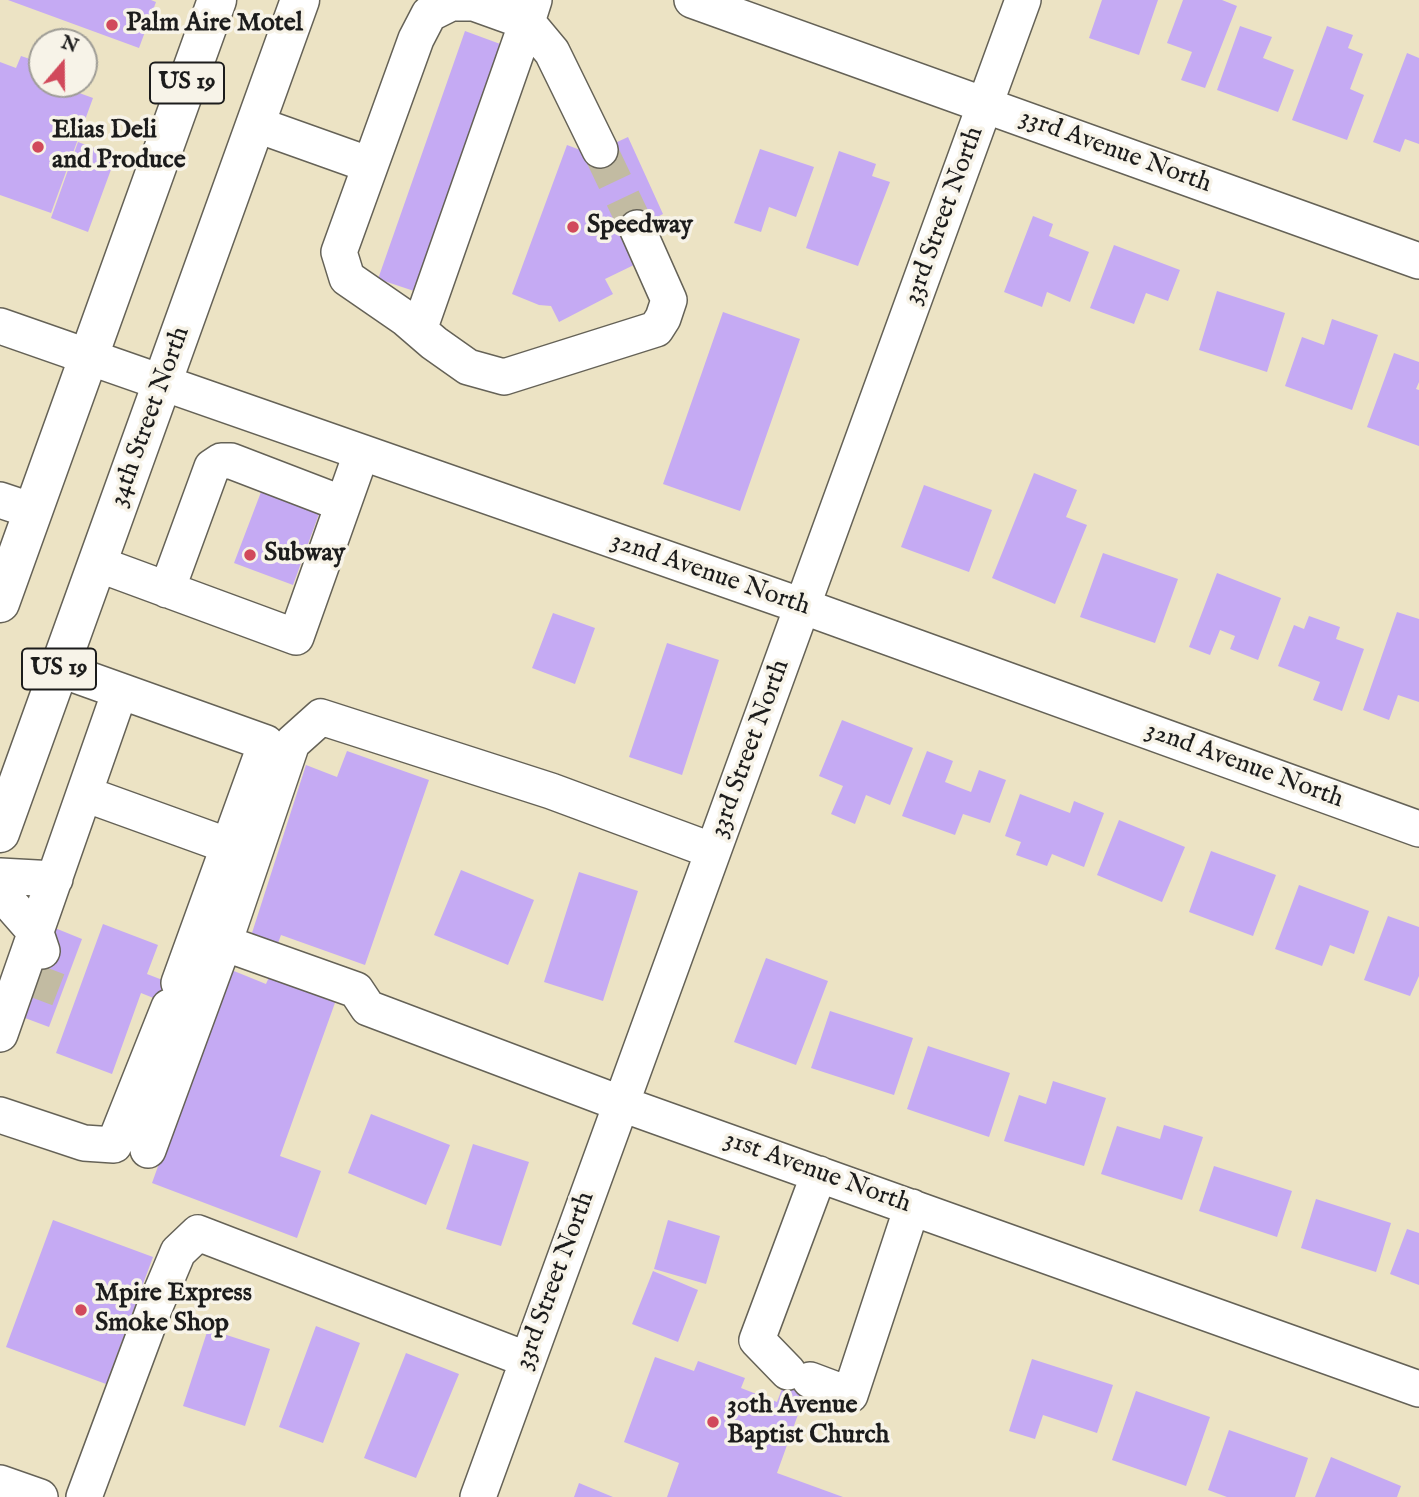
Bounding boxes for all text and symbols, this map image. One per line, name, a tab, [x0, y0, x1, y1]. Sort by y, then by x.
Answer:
place label: Palm Aire Motel	[126, 9, 303, 41]
marker: Palm Aire Motel	[104, 17, 120, 33]
north arrow	[28, 28, 98, 98]
text: N	[58, 31, 81, 59]
road number: US 19	[150, 62, 224, 104]
street label: 33rd Avenue North	[1015, 103, 1215, 201]
place label: Elias Deli and Produce	[52, 116, 186, 178]
street label: 33rd Street North	[898, 123, 992, 309]
marker: Elias Deli and Produce	[30, 139, 46, 155]
place label: Speedway	[587, 211, 693, 243]
marker: Speedway	[565, 219, 581, 235]
street label: 34th Street North	[104, 323, 198, 511]
street label: 32nd Avenue North	[606, 526, 814, 624]
place label: Subway	[264, 539, 345, 571]
marker: Subway	[242, 547, 258, 563]
road number: US 19	[22, 648, 96, 690]
street label: 33rd Street North	[704, 656, 798, 842]
street label: 32nd Avenue North	[1141, 716, 1347, 816]
street label: 31st Avenue North	[719, 1125, 915, 1221]
street label: 33rd Street North	[509, 1188, 603, 1374]
place label: Mpire Express Smoke Shop	[95, 1279, 252, 1340]
marker: Mpire Express Smoke Shop	[73, 1302, 89, 1318]
place label: 30th Avenue Baptist Church	[727, 1391, 889, 1452]
marker: 30th Avenue Baptist Church	[705, 1414, 721, 1430]

